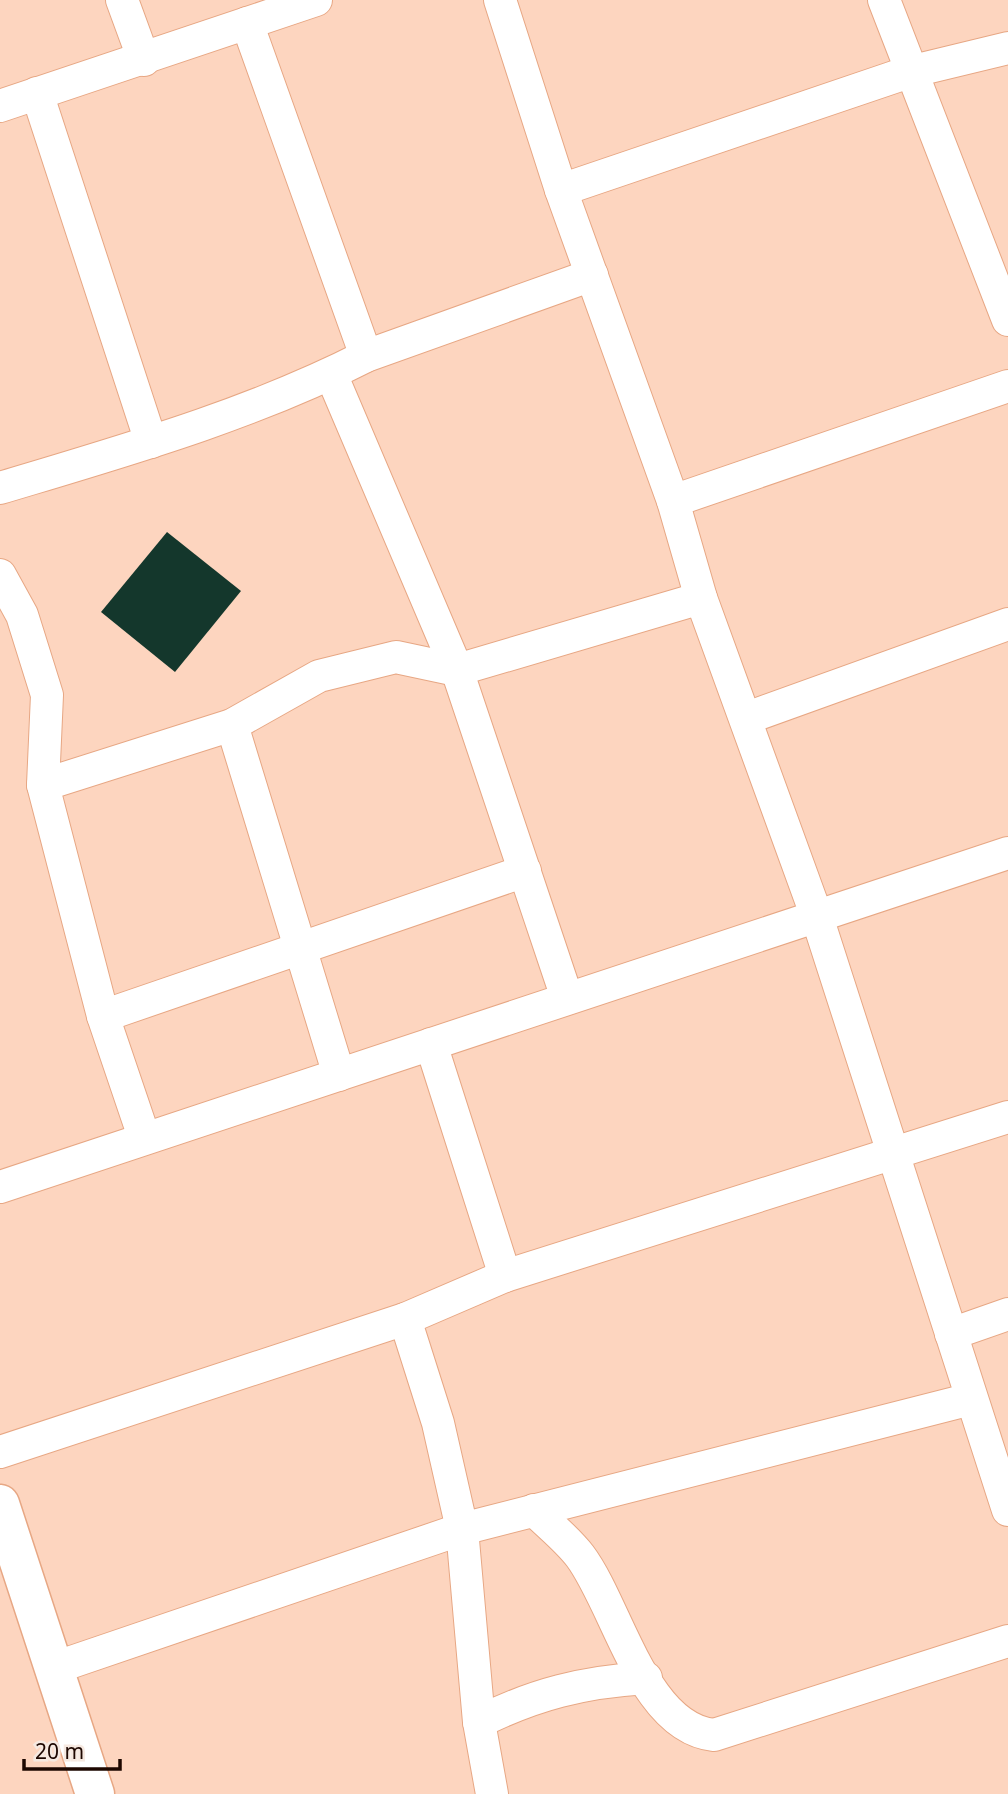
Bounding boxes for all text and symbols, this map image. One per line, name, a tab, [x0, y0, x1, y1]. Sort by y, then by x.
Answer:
scale bar	[24, 1728, 121, 1772]
text: 20 m	[35, 1737, 84, 1765]

